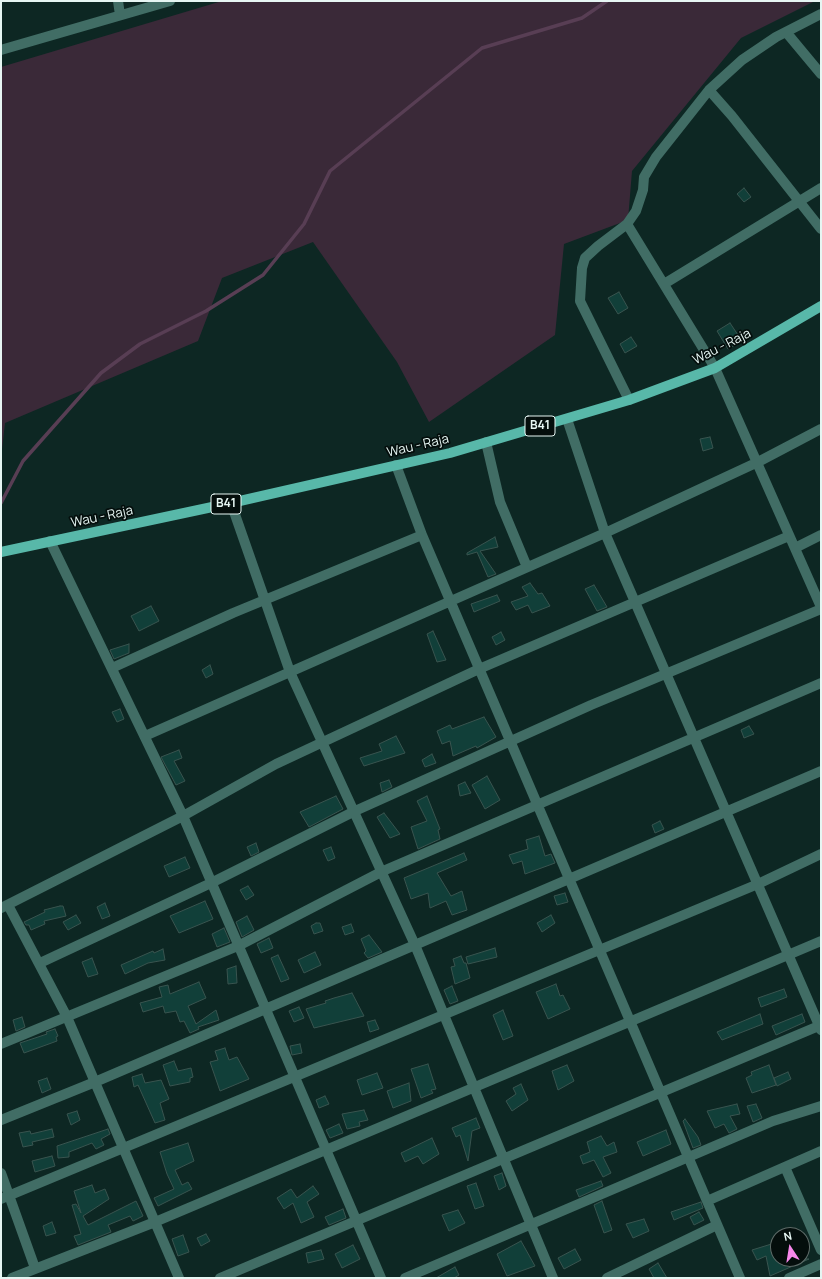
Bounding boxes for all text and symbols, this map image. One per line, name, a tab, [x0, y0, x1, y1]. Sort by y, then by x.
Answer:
street label: Wau - Raja	[690, 326, 754, 368]
road number: B41	[525, 416, 555, 436]
street label: Wau - Raja	[386, 431, 450, 461]
road number: B41	[211, 494, 241, 514]
street label: Wau - Raja	[70, 503, 134, 531]
north arrow	[770, 1227, 810, 1267]
text: N	[782, 1228, 793, 1244]

